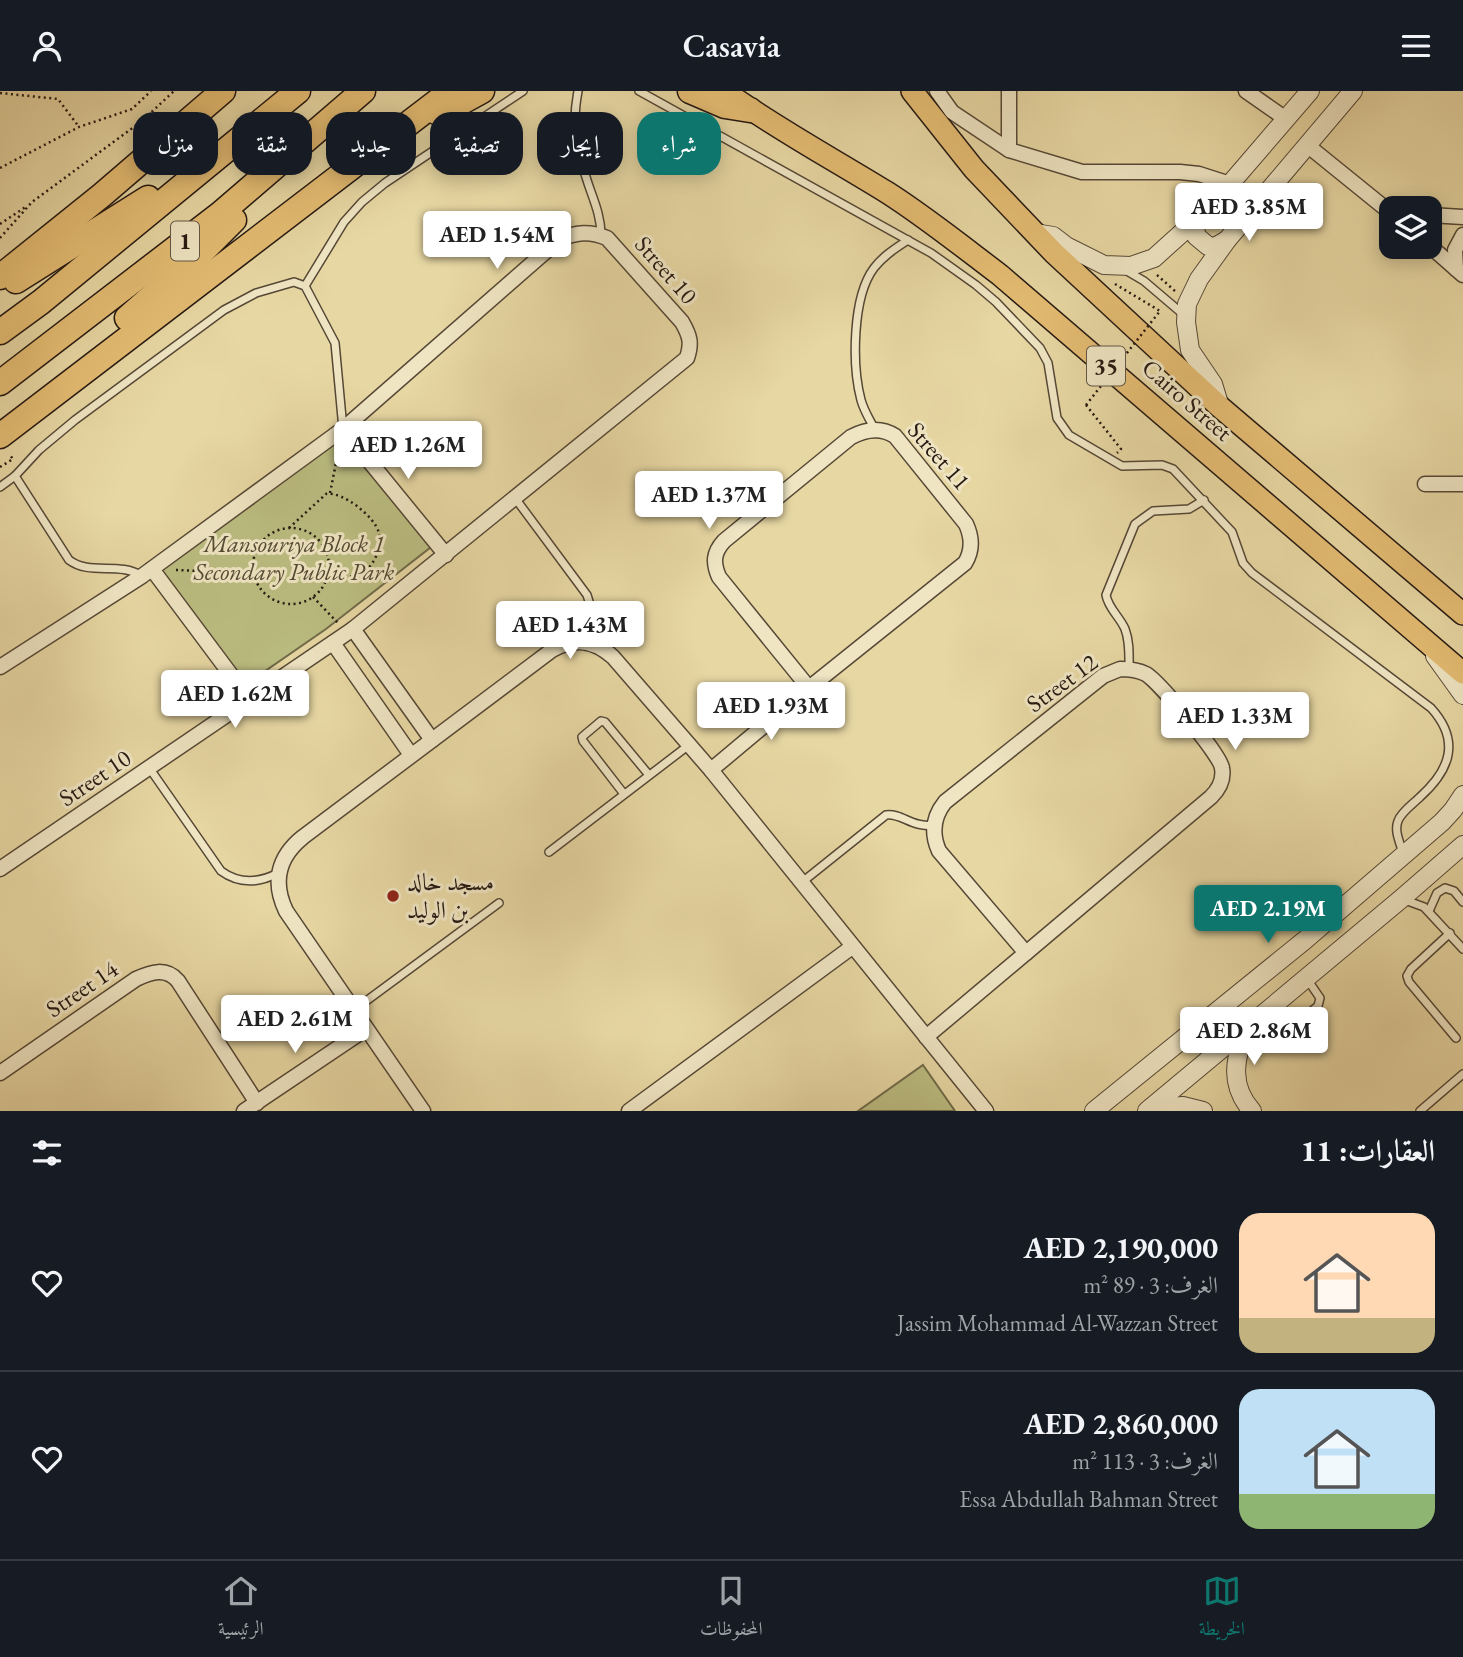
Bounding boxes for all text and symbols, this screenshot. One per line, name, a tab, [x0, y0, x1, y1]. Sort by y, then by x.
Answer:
text: Casavia	[683, 25, 780, 67]
icon: person	[28, 27, 66, 65]
icon: menu	[1397, 27, 1435, 65]
chip: منزل	[133, 112, 218, 175]
chip: شقة	[232, 112, 312, 175]
chip: جديد	[326, 112, 416, 175]
chip: تصفية	[430, 112, 523, 175]
chip: إيجار	[537, 112, 623, 175]
chip: شراء	[637, 112, 721, 175]
pin: AED 3.85M	[1169, 183, 1329, 243]
text: AED 3.85M	[1191, 191, 1307, 221]
map controls	[1379, 196, 1442, 259]
button: layers	[1379, 196, 1442, 259]
pin: AED 1.54M	[417, 211, 577, 271]
text: AED 1.54M	[439, 219, 555, 249]
road number: 1	[171, 221, 199, 260]
street label: Street 10	[628, 229, 705, 310]
road number: 35	[1087, 347, 1125, 385]
street label: Cairo Street	[1136, 352, 1239, 448]
street label: Street 11	[901, 415, 978, 496]
pin: AED 1.26M	[328, 421, 488, 481]
text: AED 1.26M	[350, 429, 466, 459]
pin: AED 1.37M	[629, 471, 789, 531]
text: AED 1.37M	[651, 479, 767, 509]
park label: Mansouriya Block 1 Secondary Public Park	[193, 528, 394, 587]
pin: AED 1.43M	[490, 601, 650, 661]
text: AED 1.43M	[512, 609, 628, 639]
street label: Street 12	[1020, 646, 1104, 719]
pin: AED 1.62M	[155, 671, 315, 730]
text: AED 1.62M	[177, 678, 293, 708]
pin: AED 1.93M	[691, 683, 851, 742]
text: AED 1.93M	[713, 690, 829, 720]
pin: AED 1.33M	[1155, 693, 1315, 752]
text: AED 1.33M	[1177, 700, 1293, 730]
street label: Street 10	[53, 742, 137, 813]
place label: مسجد خالد بن الوليد	[407, 866, 494, 925]
pin: AED 2.19M	[1188, 885, 1348, 945]
marker: مسجد خالد بن الوليد	[385, 888, 401, 904]
text: AED 2.19M	[1210, 893, 1326, 923]
street label: Street 14	[40, 953, 124, 1024]
pin: AED 2.61M	[215, 995, 375, 1055]
text: AED 2.61M	[237, 1003, 353, 1033]
pin: AED 2.86M	[1174, 1007, 1334, 1067]
text: AED 2.86M	[1196, 1015, 1312, 1045]
text: العقارات: 11	[1300, 1131, 1435, 1170]
icon: filters	[28, 1134, 66, 1172]
text: AED 2,190,000	[1024, 1228, 1218, 1267]
icon: home	[1295, 1241, 1379, 1325]
icon: heart	[28, 1264, 66, 1302]
text: الغرف: 3 · 89 m²	[1083, 1270, 1218, 1300]
text: Jassim Mohammad Al-Wazzan Street	[897, 1308, 1218, 1338]
text: AED 2,860,000	[1024, 1404, 1218, 1443]
icon: home	[1295, 1417, 1379, 1501]
icon: heart	[28, 1440, 66, 1478]
text: الغرف: 3 · 113 m²	[1072, 1446, 1218, 1476]
text: Essa Abdullah Bahman Street	[959, 1484, 1218, 1514]
tab: الرئيسية	[218, 1572, 264, 1647]
tab: المحفوظات	[700, 1572, 763, 1647]
tab: الخريطة	[1199, 1572, 1245, 1647]

